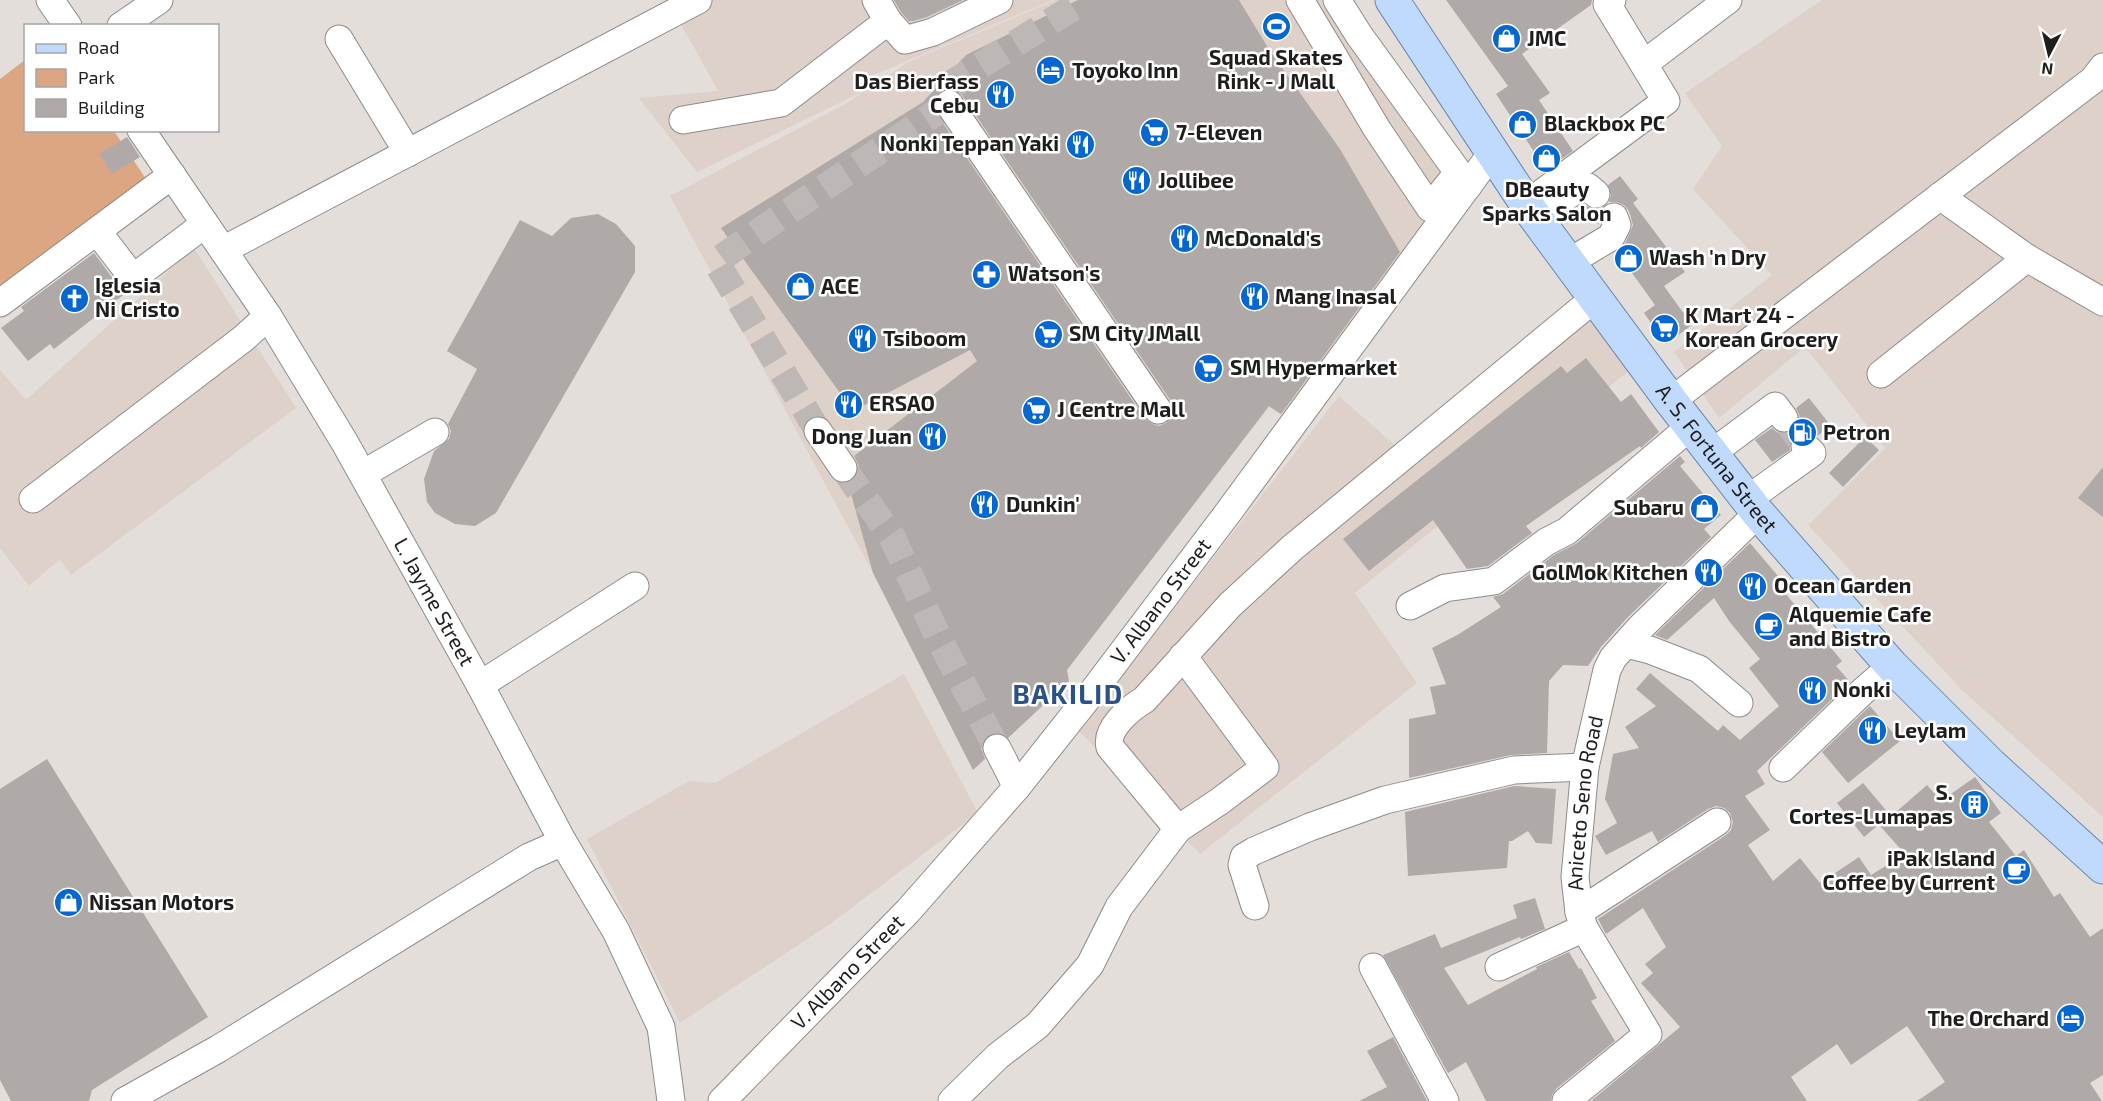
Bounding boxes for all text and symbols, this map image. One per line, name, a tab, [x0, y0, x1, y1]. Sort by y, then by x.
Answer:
sports icon: Squad Skates Rink - J Mall	[1260, 11, 1292, 43]
shop icon: JMC	[1490, 23, 1522, 55]
legend	[24, 24, 219, 132]
north arrow	[2019, 24, 2079, 84]
place label: JMC	[1527, 25, 1566, 50]
text: Road	[78, 36, 119, 58]
place label: Squad Skates Rink - J Mall	[1209, 44, 1343, 93]
hotel icon: Toyoko Inn	[1035, 55, 1067, 87]
place label: Toyoko Inn	[1072, 57, 1178, 83]
text: N	[2040, 59, 2054, 80]
text: Park	[78, 66, 115, 88]
place label: Das Bierfass Cebu	[854, 68, 979, 117]
restaurant icon: Das Bierfass Cebu	[984, 78, 1016, 110]
text: Building	[78, 96, 145, 118]
shop icon: Blackbox PC	[1507, 108, 1539, 140]
place label: Blackbox PC	[1544, 110, 1665, 135]
supermarket icon: 7-Eleven	[1139, 117, 1171, 149]
place label: 7-Eleven	[1176, 119, 1262, 144]
restaurant icon: Nonki Teppan Yaki	[1064, 128, 1096, 160]
place label: Nonki Teppan Yaki	[880, 130, 1059, 155]
shop icon: DBeauty Sparks Salon	[1531, 143, 1563, 175]
restaurant icon: Jollibee	[1121, 165, 1153, 197]
place label: Jollibee	[1158, 167, 1234, 192]
place label: DBeauty Sparks Salon	[1482, 176, 1612, 225]
restaurant icon: McDonald's	[1168, 223, 1200, 255]
place label: McDonald's	[1205, 225, 1321, 250]
shop icon: Wash 'n Dry	[1612, 242, 1644, 274]
place label: Wash 'n Dry	[1649, 244, 1766, 270]
pharmacy icon: Watson's	[971, 258, 1003, 290]
place label: Watson's	[1008, 260, 1100, 285]
shop icon: ACE	[784, 271, 816, 303]
place label: Iglesia Ni Cristo	[95, 272, 180, 321]
place label: ACE	[821, 273, 859, 298]
restaurant icon: Mang Inasal	[1238, 281, 1270, 313]
church icon: Iglesia Ni Cristo	[58, 282, 90, 314]
place label: Mang Inasal	[1275, 283, 1396, 308]
place label: K Mart 24 - Korean Grocery	[1685, 302, 1838, 352]
supermarket icon: K Mart 24 - Korean Grocery	[1648, 312, 1680, 344]
supermarket icon: SM City JMall	[1032, 318, 1064, 350]
place label: SM City JMall	[1069, 320, 1200, 346]
restaurant icon: Tsiboom	[846, 323, 878, 355]
place label: Tsiboom	[883, 325, 966, 350]
supermarket icon: SM Hypermarket	[1193, 352, 1225, 384]
place label: SM Hypermarket	[1230, 354, 1397, 380]
street label: A. S. Fortuna Street	[1652, 378, 1783, 537]
restaurant icon: ERSAO	[832, 388, 864, 420]
place label: ERSAO	[869, 390, 935, 415]
supermarket icon: J Centre Mall	[1020, 394, 1052, 426]
place label: J Centre Mall	[1057, 396, 1185, 421]
fuel station icon: Petron	[1786, 417, 1818, 449]
place label: Petron	[1823, 419, 1890, 444]
restaurant icon: Dong Juan	[917, 421, 949, 453]
place label: Dong Juan	[811, 423, 912, 448]
restaurant icon: Dunkin'	[969, 489, 1001, 521]
place label: Dunkin'	[1006, 491, 1080, 516]
shop icon: Subaru	[1689, 492, 1721, 524]
place label: Subaru	[1613, 494, 1684, 519]
street label: L. Jayme Street	[389, 533, 481, 670]
street label: V. Albano Street	[1104, 533, 1215, 668]
restaurant icon: GolMok Kitchen	[1693, 557, 1725, 589]
place label: GolMok Kitchen	[1532, 559, 1688, 584]
restaurant icon: Ocean Garden	[1737, 570, 1769, 602]
place label: Ocean Garden	[1774, 572, 1911, 597]
place label: Alquemie Cafe and Bistro	[1789, 601, 1932, 650]
cafe icon: Alquemie Cafe and Bistro	[1752, 611, 1784, 643]
restaurant icon: Nonki	[1796, 674, 1828, 706]
place label: Nonki	[1833, 676, 1891, 701]
district label: BAKILID	[1012, 677, 1124, 709]
street label: Aniceto Seno Road	[1561, 713, 1607, 893]
restaurant icon: Leylam	[1857, 715, 1889, 747]
place label: Leylam	[1894, 717, 1966, 743]
place label: S. Cortes-Lumapas	[1789, 779, 1953, 828]
building icon: S. Cortes-Lumapas	[1958, 789, 1990, 821]
place label: iPak Island Coffee by Current	[1822, 845, 1995, 895]
cafe icon: iPak Island Coffee by Current	[2000, 855, 2032, 887]
shop icon: Nissan Motors	[52, 887, 84, 919]
place label: Nissan Motors	[89, 889, 234, 914]
street label: V. Albano Street	[785, 909, 909, 1034]
hotel icon: The Orchard	[2054, 1003, 2086, 1035]
place label: The Orchard	[1927, 1005, 2049, 1030]

